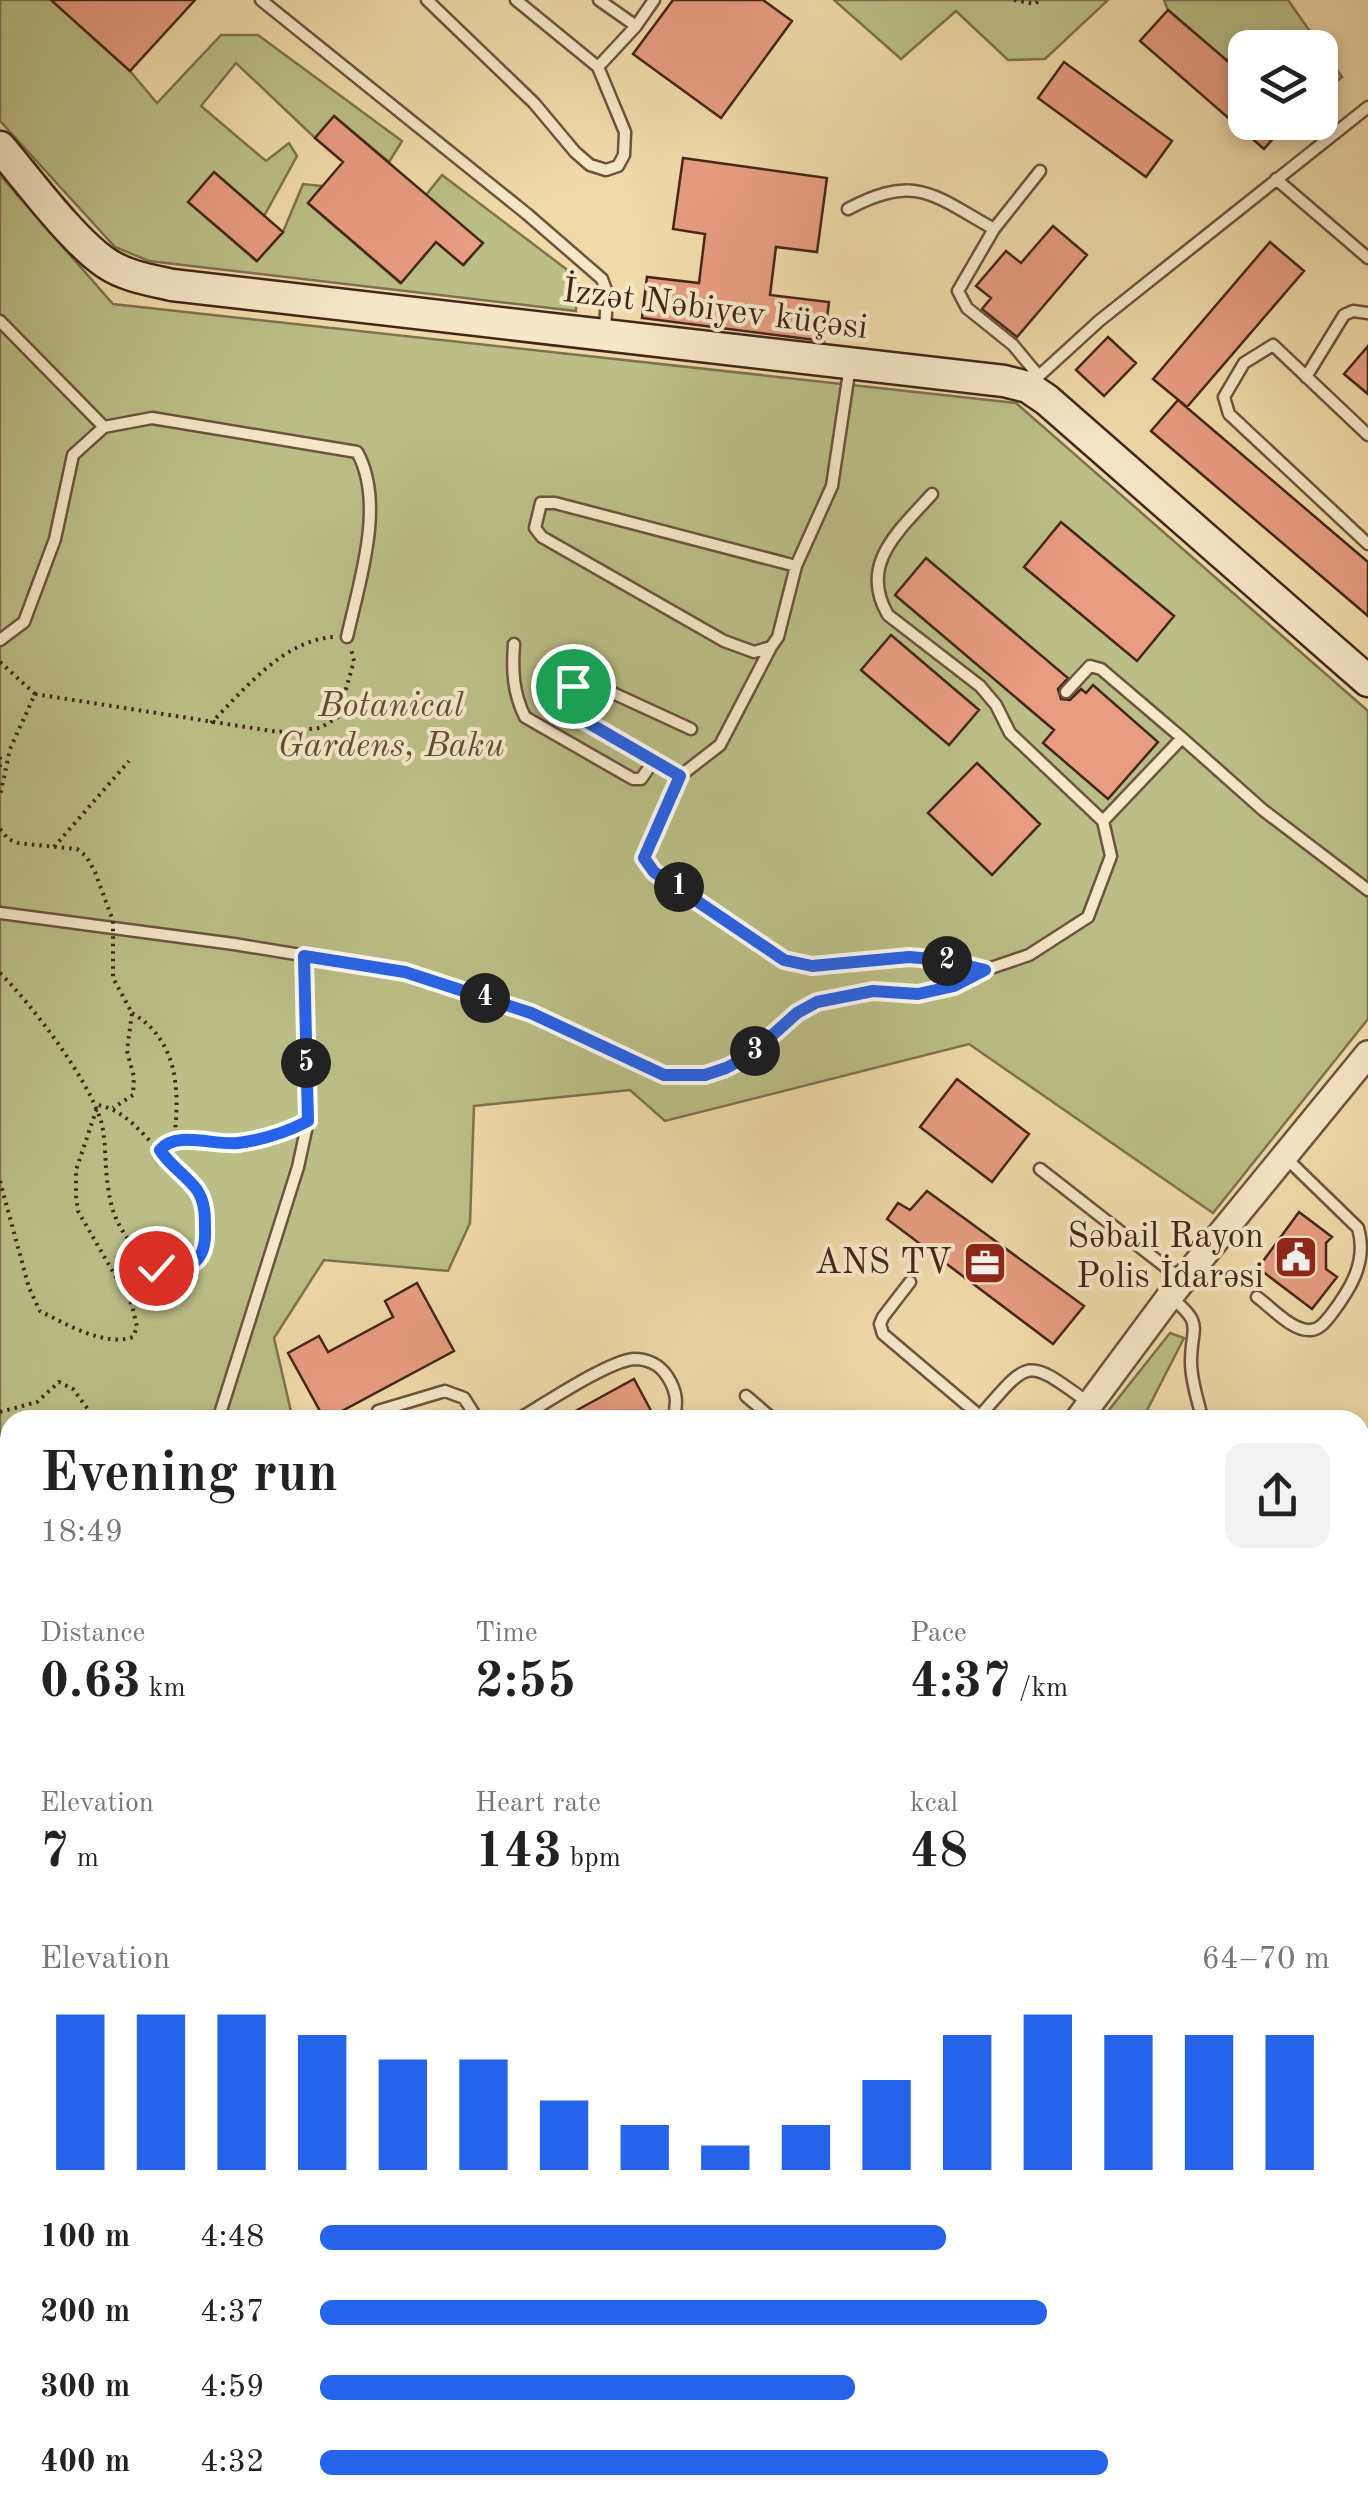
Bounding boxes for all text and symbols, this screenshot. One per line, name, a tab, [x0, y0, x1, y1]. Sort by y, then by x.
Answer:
map controls	[1228, 30, 1338, 140]
button: layers	[1228, 30, 1338, 140]
street label: İzzət Nəbiyev küçəsi	[560, 268, 870, 346]
pin	[531, 644, 616, 729]
icon: arrive	[546, 659, 601, 714]
park label: Botanical Gardens, Baku	[277, 689, 505, 764]
pin: 1	[654, 862, 704, 912]
text: 1	[671, 873, 687, 901]
pin: 2	[922, 936, 972, 986]
text: 2	[939, 947, 955, 975]
pin: 4	[460, 973, 510, 1023]
text: 4	[477, 984, 493, 1012]
pin: 3	[730, 1026, 780, 1076]
text: 3	[747, 1037, 763, 1065]
pin: 5	[281, 1038, 331, 1088]
text: 5	[298, 1049, 314, 1077]
place label: Səbail Rayon Polis İdarəsi	[1067, 1220, 1264, 1295]
pin	[114, 1226, 199, 1311]
public building icon: Səbail Rayon Polis İdarəsi	[1273, 1234, 1319, 1280]
office icon: ANS TV	[962, 1240, 1008, 1286]
icon: check	[129, 1241, 184, 1296]
place label: ANS TV	[815, 1246, 952, 1281]
button: share	[1225, 1443, 1330, 1548]
text: Evening run	[40, 1448, 338, 1503]
text: 18:49	[40, 1517, 123, 1549]
text: Distance	[40, 1620, 145, 1648]
text: Time	[475, 1620, 538, 1648]
text: Pace	[910, 1620, 967, 1648]
text: 0.63	[40, 1658, 141, 1708]
text: 2:55	[475, 1658, 576, 1708]
text: 4:37	[910, 1658, 1011, 1708]
text: km	[141, 1675, 186, 1703]
text: /km	[1011, 1675, 1068, 1703]
text: Elevation	[40, 1790, 154, 1818]
text: Heart rate	[475, 1790, 601, 1818]
text: kcal	[910, 1790, 958, 1818]
text: 7	[40, 1828, 69, 1878]
text: 143	[475, 1828, 562, 1878]
text: 48	[910, 1828, 968, 1878]
text: m	[69, 1845, 99, 1873]
text: bpm	[562, 1845, 621, 1873]
text: Elevation	[40, 1944, 170, 1976]
text: 64–70 m	[1202, 1944, 1330, 1976]
text: 100 m	[40, 2222, 130, 2254]
text: 4:48	[200, 2222, 265, 2254]
text: 200 m	[40, 2297, 130, 2329]
text: 4:37	[200, 2297, 265, 2329]
text: 300 m	[40, 2372, 130, 2404]
text: 4:59	[200, 2372, 265, 2404]
text: 400 m	[40, 2447, 130, 2479]
text: 4:32	[200, 2447, 265, 2479]

